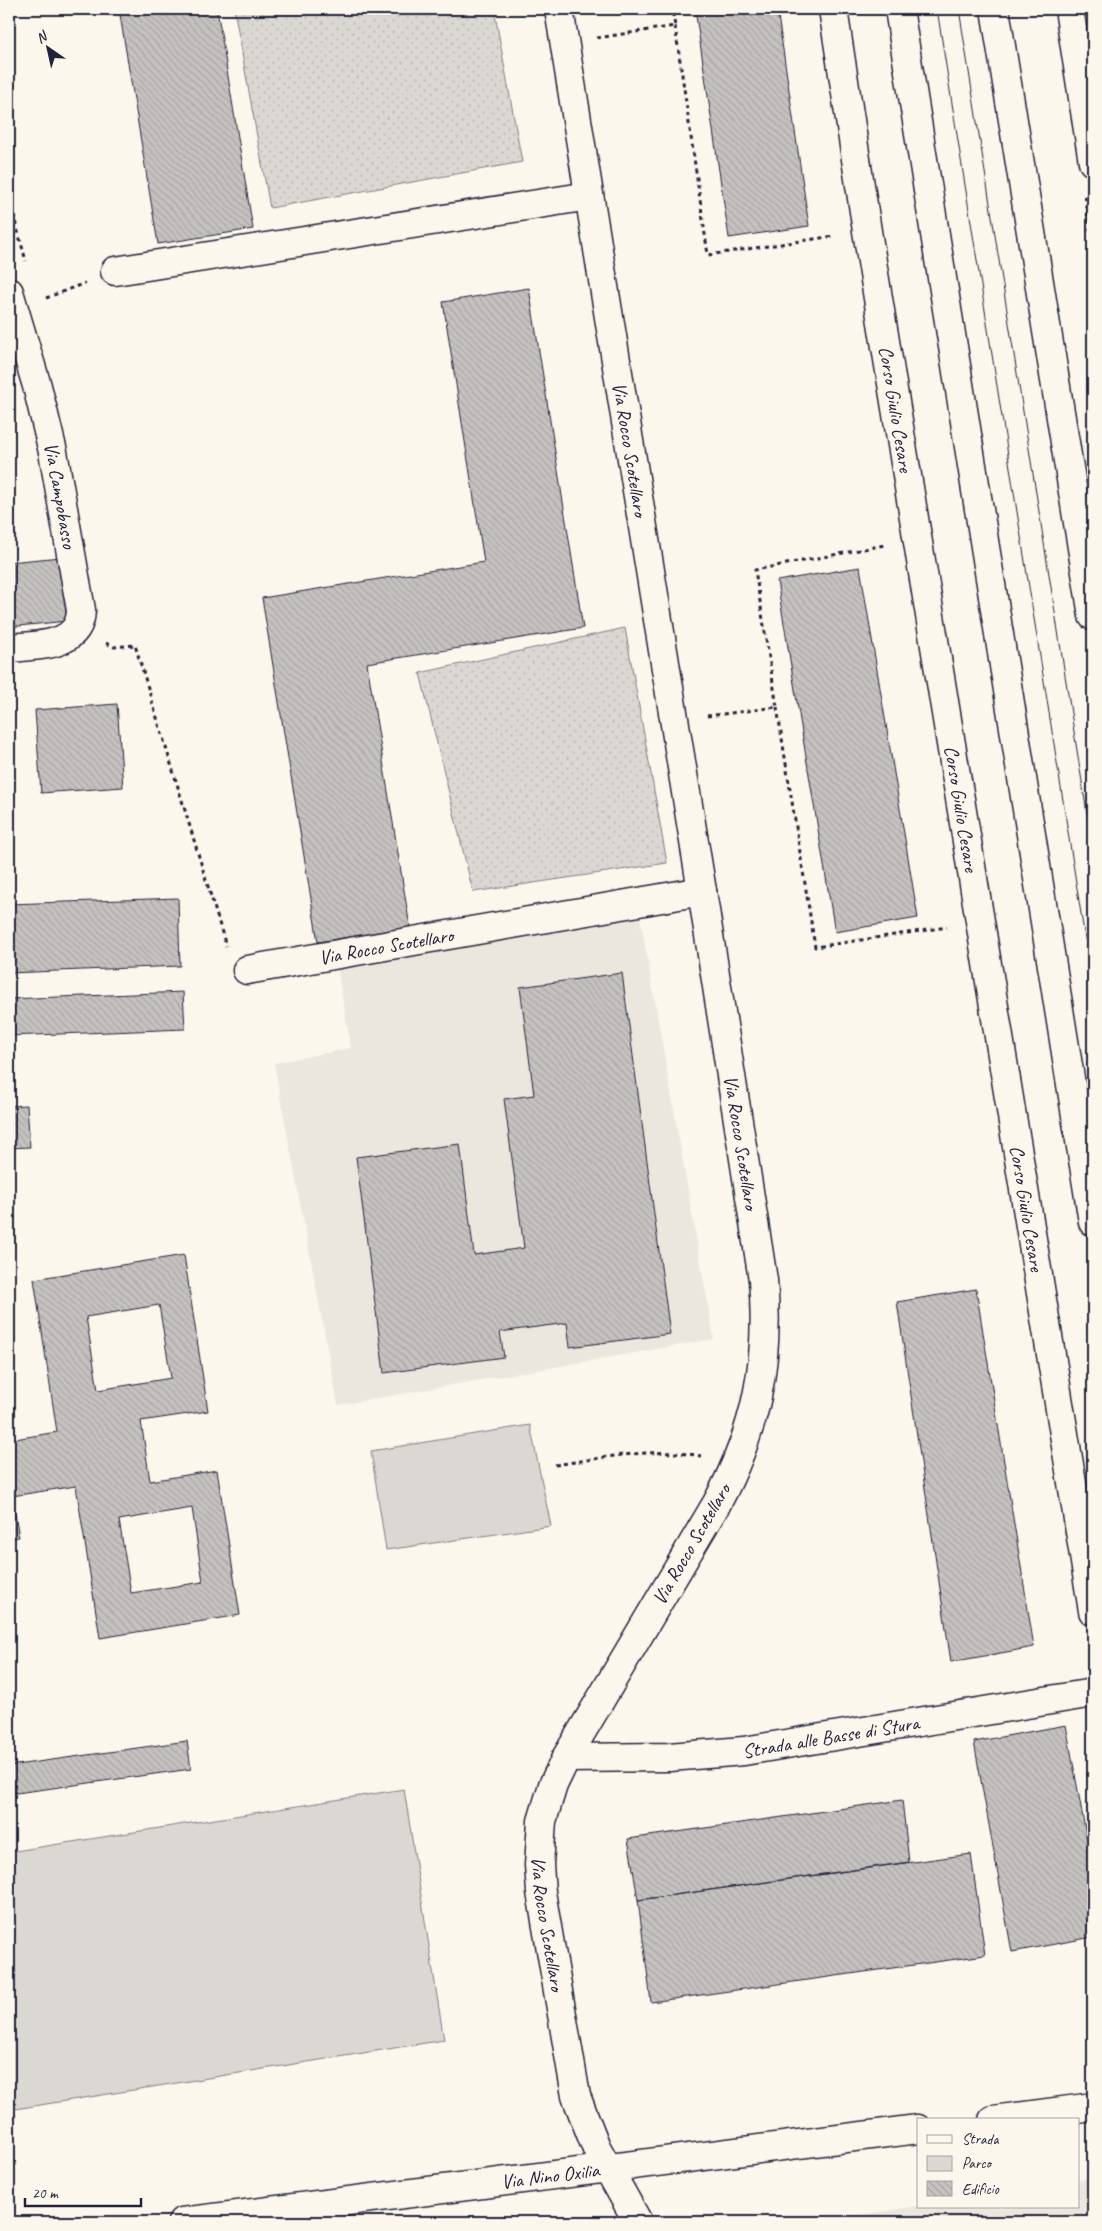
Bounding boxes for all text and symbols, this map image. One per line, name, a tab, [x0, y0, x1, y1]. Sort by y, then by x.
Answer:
north arrow	[22, 22, 72, 72]
text: N	[33, 27, 51, 47]
street label: Corso Giulio Cesare	[873, 344, 919, 475]
street label: Via Rocco Scotellaro	[607, 380, 653, 520]
street label: Via Campobasso	[38, 440, 82, 551]
street label: Corso Giulio Cesare	[939, 744, 984, 875]
street label: Via Rocco Scotellaro	[317, 922, 457, 970]
street label: Via Rocco Scotellaro	[718, 1074, 764, 1213]
street label: Corso Giulio Cesare	[1004, 1144, 1049, 1275]
street label: Via Rocco Scotellaro	[647, 1478, 737, 1609]
street label: Strada alle Basse di Stura	[740, 1710, 923, 1764]
street label: Via Rocco Scotellaro	[526, 1856, 570, 1995]
legend	[917, 2118, 1080, 2208]
text: Strada	[962, 2130, 999, 2149]
text: Parco	[962, 2154, 993, 2173]
street label: Via Nino Oxilia	[500, 2157, 602, 2195]
scale bar	[25, 2176, 141, 2208]
text: Edificio	[962, 2180, 1000, 2199]
text: 20 m	[32, 2184, 59, 2203]

